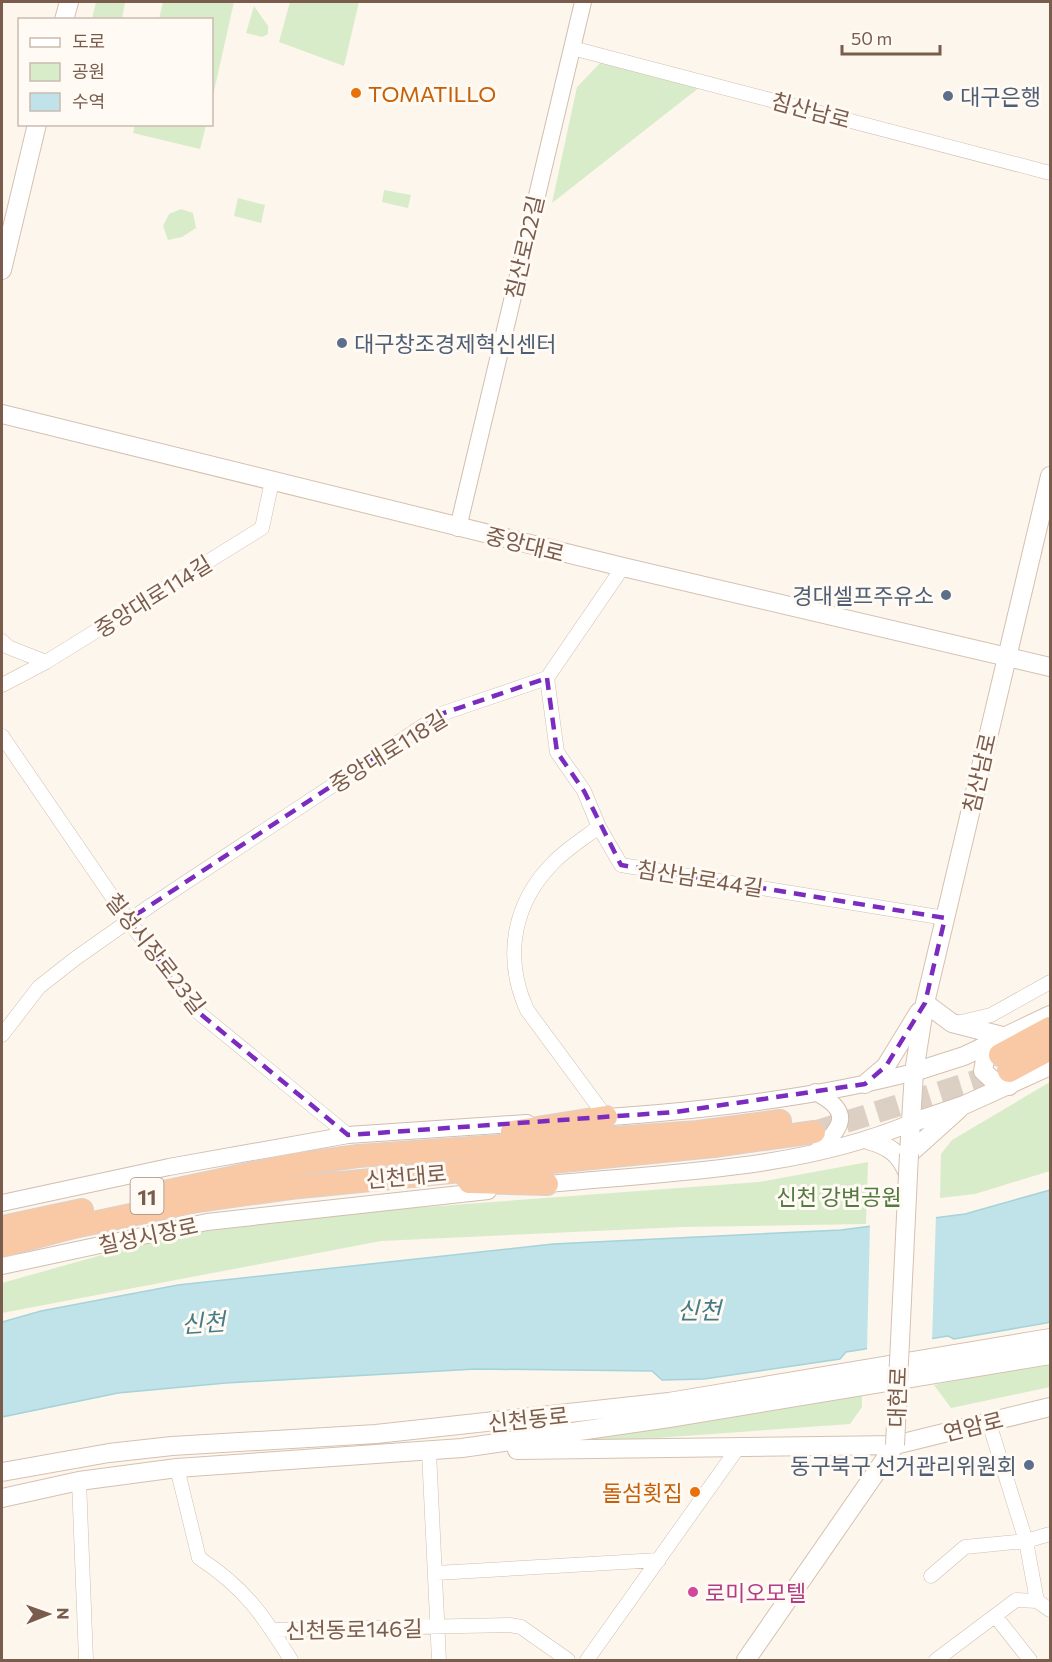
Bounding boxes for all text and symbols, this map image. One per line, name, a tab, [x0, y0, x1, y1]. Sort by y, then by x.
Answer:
legend	[18, 18, 213, 126]
scale bar	[842, 18, 940, 56]
text: 50 m	[851, 27, 892, 49]
text: 도로	[72, 30, 105, 52]
text: 공원	[72, 60, 105, 82]
place label: TOMATILLO	[368, 80, 496, 107]
place label: 대구은행	[960, 83, 1041, 110]
marker: TOMATILLO	[349, 86, 363, 100]
street label: 침산남로	[768, 86, 854, 134]
marker: 대구은행	[941, 89, 955, 103]
text: 수역	[72, 90, 105, 112]
street label: 침산로22길	[499, 193, 549, 301]
place label: 대구창조경제혁신센터	[354, 330, 556, 357]
marker: 대구창조경제혁신센터	[335, 336, 349, 350]
street label: 중앙대로	[482, 521, 568, 567]
street label: 중앙대로114길	[89, 549, 217, 643]
place label: 경대셀프주유소	[792, 582, 934, 609]
marker: 경대셀프주유소	[939, 588, 953, 602]
street label: 중앙대로118길	[324, 704, 452, 798]
street label: 침산남로	[957, 731, 1001, 815]
street label: 침산남로44길	[635, 855, 765, 901]
street label: 칠성시장로23길	[100, 887, 212, 1019]
street label: 신천대로	[364, 1159, 448, 1193]
road number: 11	[130, 1178, 164, 1214]
park label: 신천 강변공원	[776, 1183, 902, 1210]
street label: 칠성시장로	[96, 1211, 200, 1259]
water label: 신천	[677, 1295, 724, 1324]
water label: 신천	[180, 1306, 229, 1338]
street label: 대현로	[882, 1366, 912, 1428]
street label: 신천동로	[486, 1401, 570, 1437]
street label: 연암로	[940, 1406, 1006, 1446]
place label: 동구북구 선거관리위원회	[790, 1452, 1017, 1479]
marker: 동구북구 선거관리위원회	[1022, 1458, 1036, 1472]
place label: 돌섬횟집	[602, 1479, 683, 1506]
marker: 돌섬횟집	[688, 1485, 702, 1499]
place label: 로미오모텔	[705, 1579, 806, 1606]
north arrow	[18, 1584, 78, 1644]
marker: 로미오모텔	[686, 1585, 700, 1599]
text: N	[54, 1608, 73, 1620]
street label: 신천동로146길	[285, 1614, 423, 1644]

